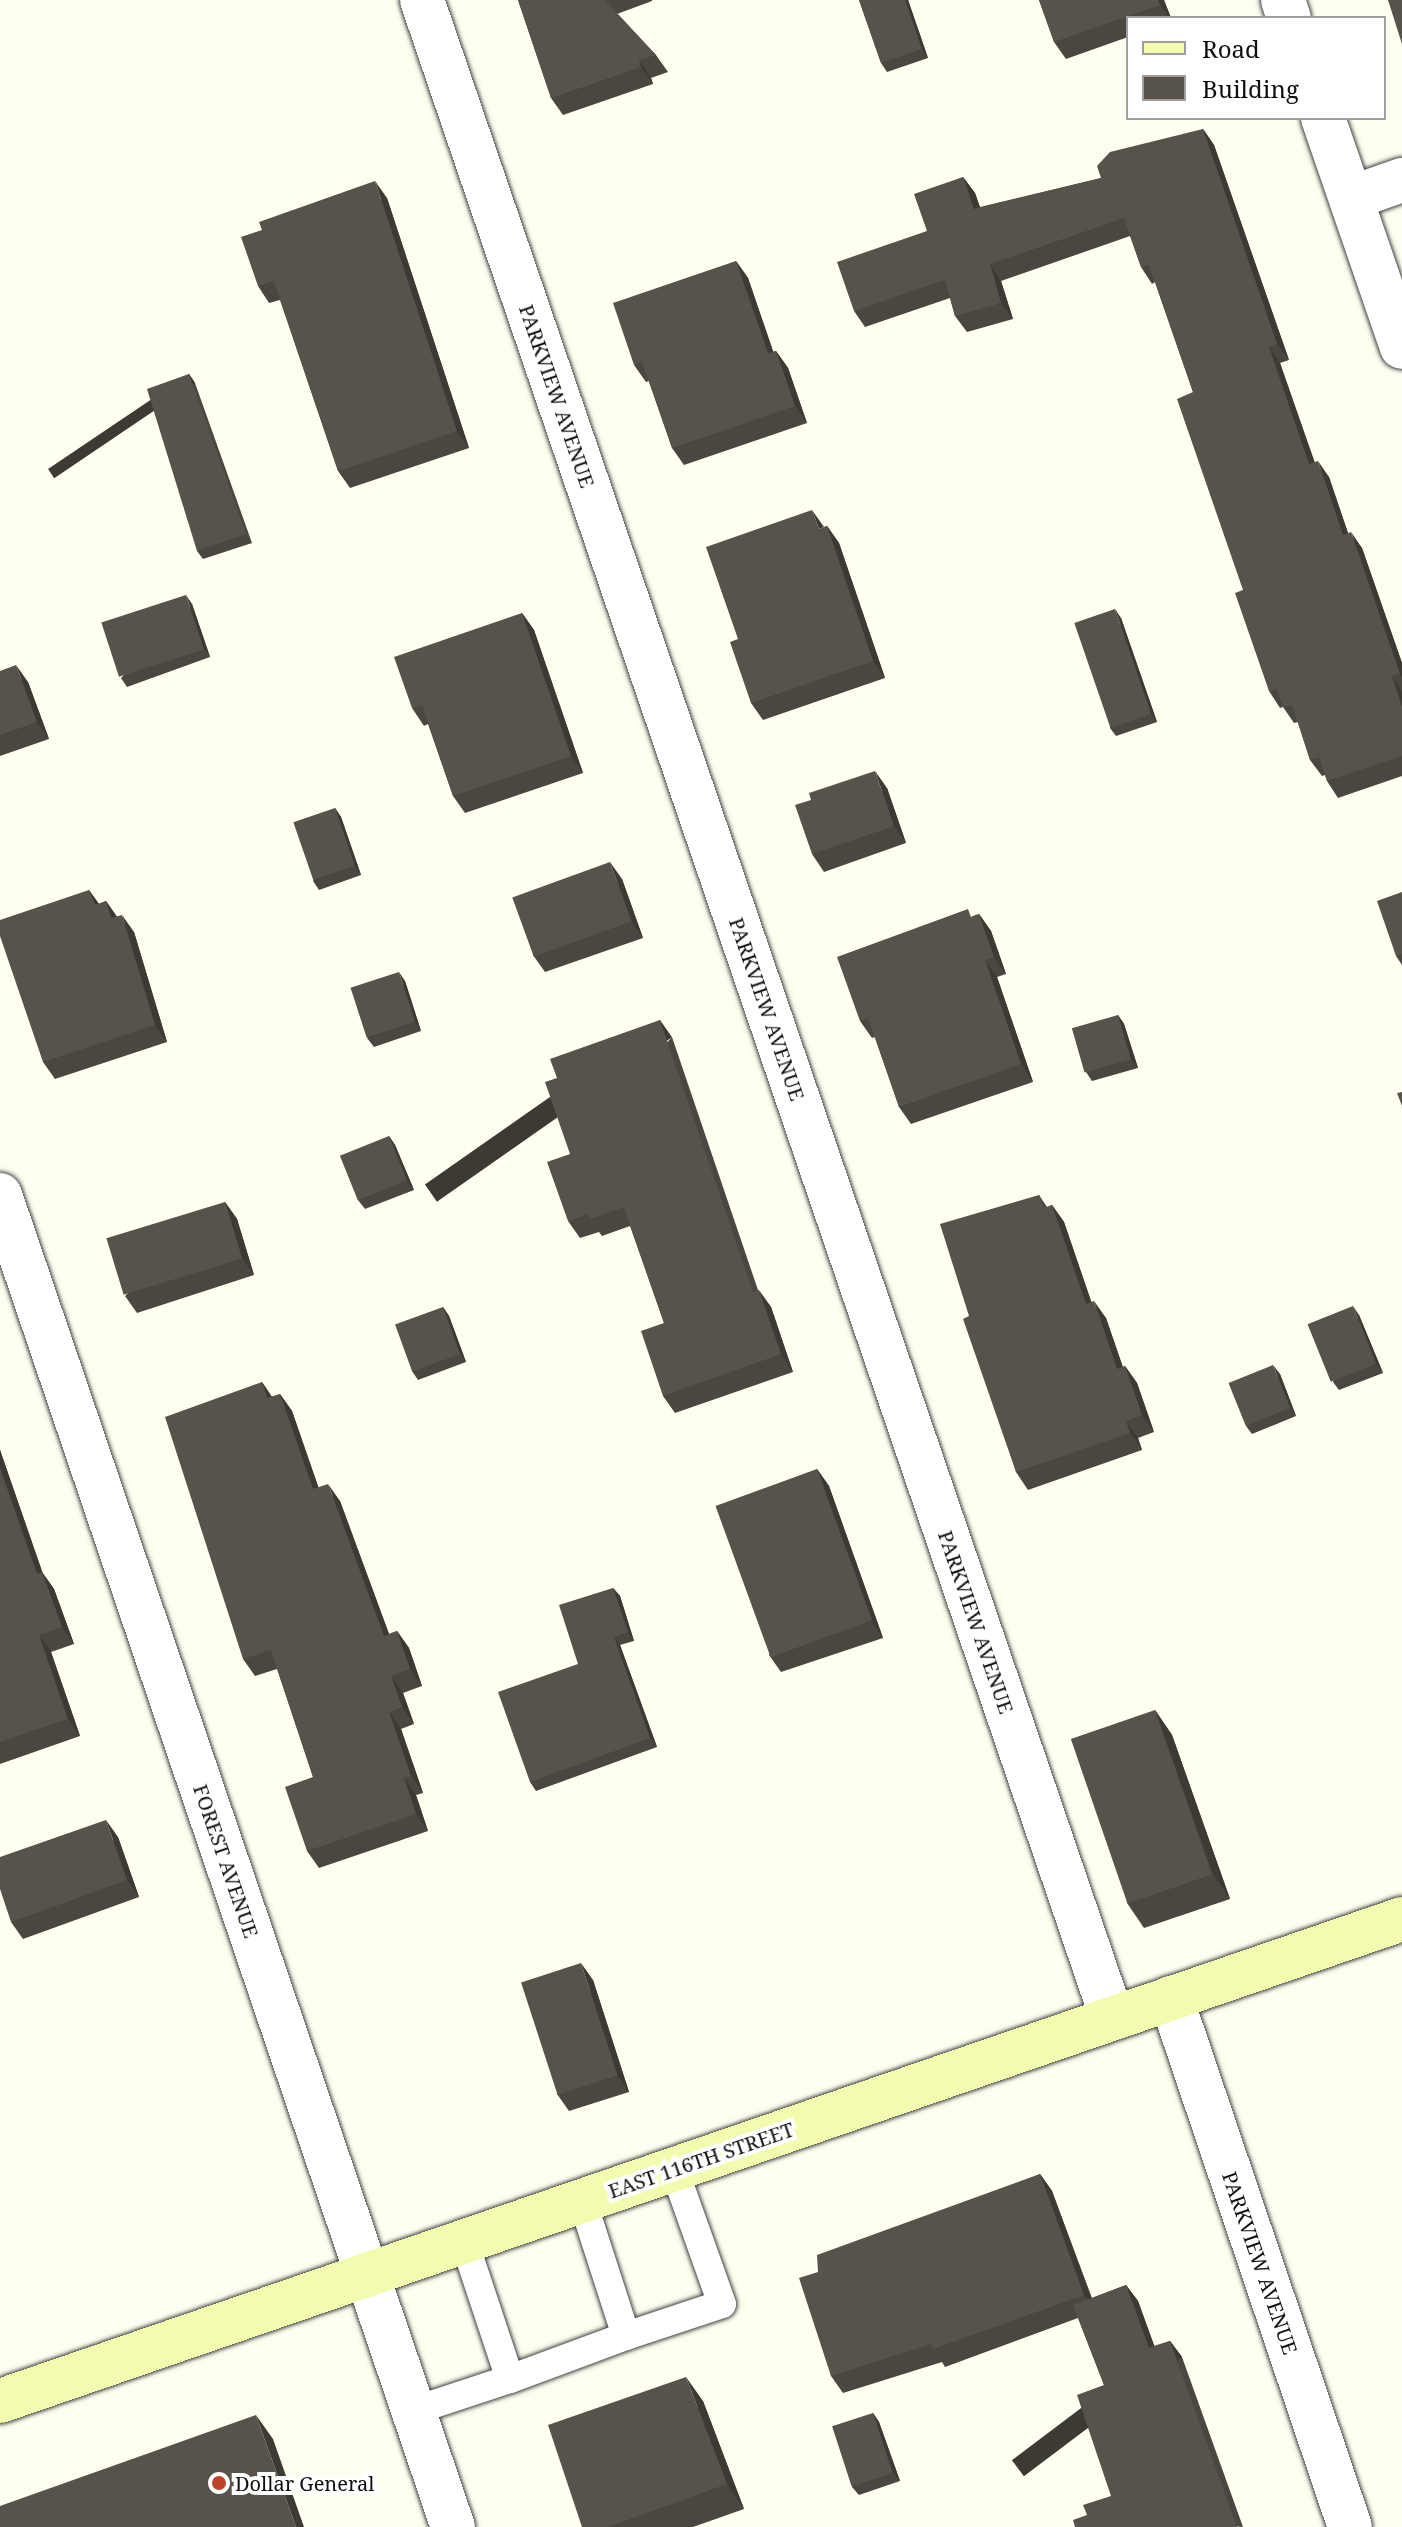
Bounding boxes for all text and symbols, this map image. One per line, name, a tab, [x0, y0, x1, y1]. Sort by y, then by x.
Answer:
legend	[1126, 16, 1386, 120]
text: Road	[1202, 32, 1260, 65]
text: Building	[1202, 72, 1299, 105]
street label: PARKVIEW AVENUE	[514, 301, 600, 491]
street label: PARKVIEW AVENUE	[724, 914, 810, 1104]
street label: PARKVIEW AVENUE	[933, 1527, 1019, 1717]
street label: FOREST AVENUE	[188, 1781, 264, 1941]
street label: EAST 116TH STREET	[605, 2117, 797, 2203]
street label: PARKVIEW AVENUE	[1217, 2168, 1303, 2358]
place label: Dollar General	[235, 2471, 374, 2495]
marker: Dollar General	[210, 2474, 228, 2492]

